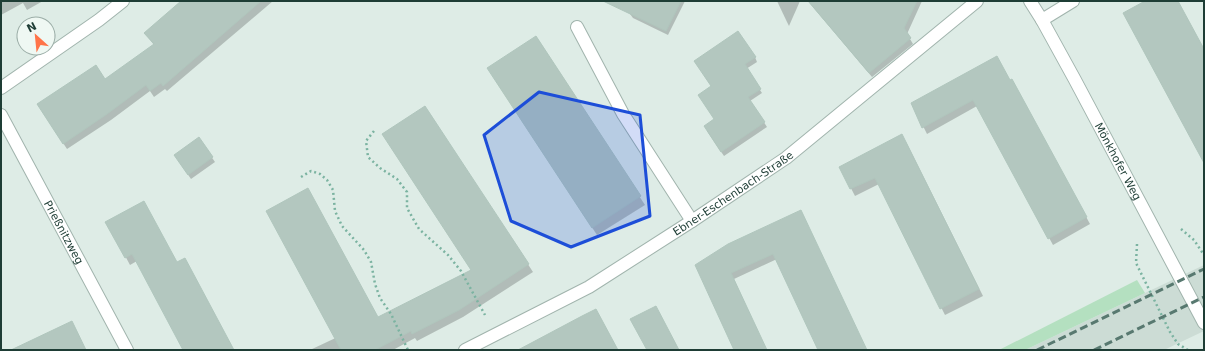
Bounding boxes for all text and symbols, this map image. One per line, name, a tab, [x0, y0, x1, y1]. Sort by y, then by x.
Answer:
north arrow	[16, 16, 56, 56]
text: N	[25, 20, 39, 35]
street label: Mönkhofer Weg	[1092, 121, 1144, 203]
street label: Ebner-Eschenbach-Straße	[671, 148, 796, 238]
street label: Prießnitzweg	[41, 198, 86, 267]

